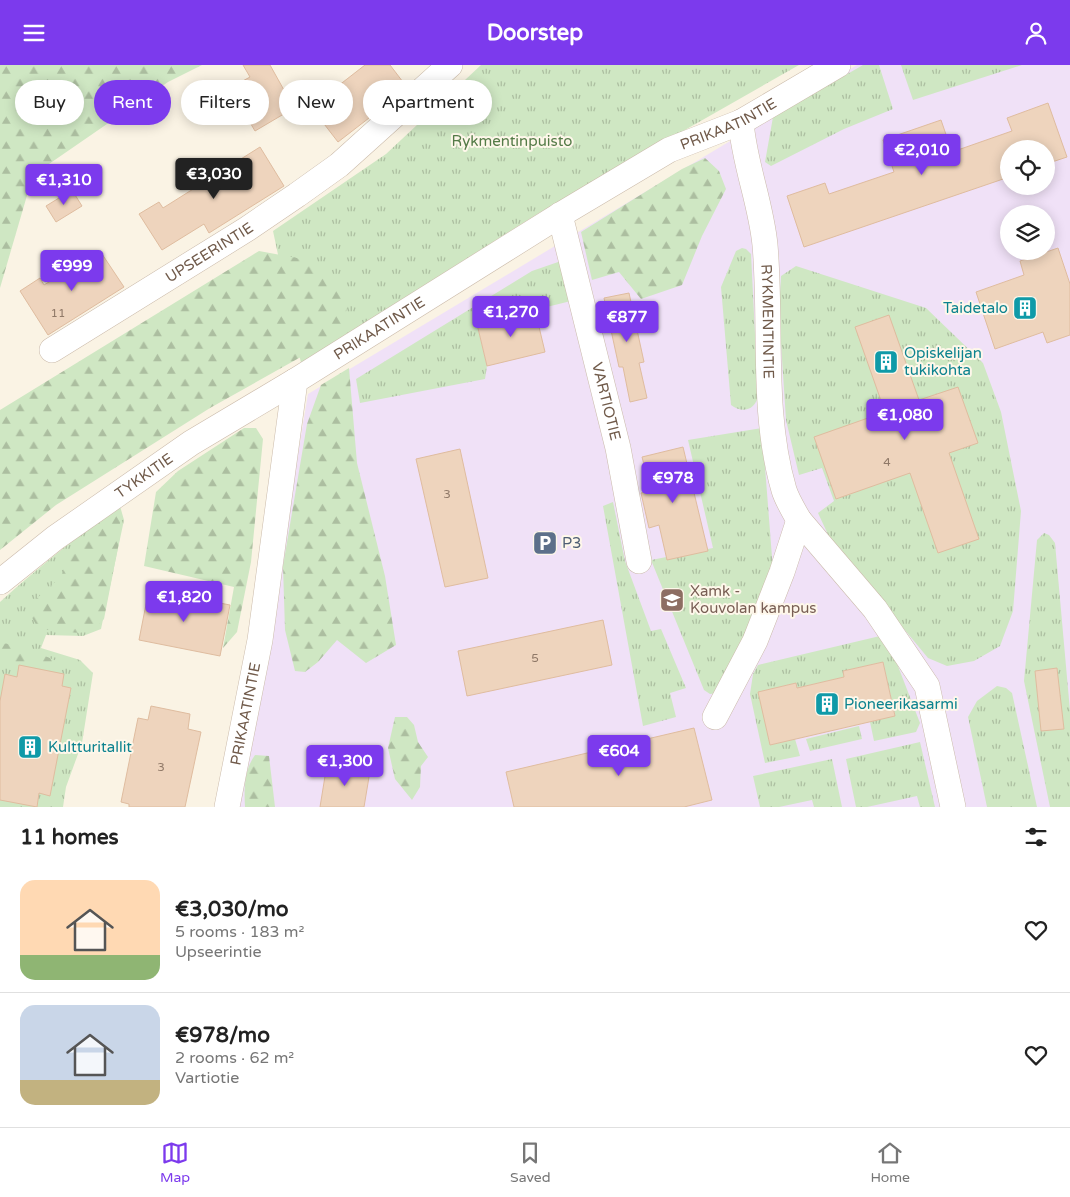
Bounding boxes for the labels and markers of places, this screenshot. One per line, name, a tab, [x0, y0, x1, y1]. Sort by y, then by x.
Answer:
pin: €2,010	[881, 133, 963, 176]
pin: €3,030	[173, 157, 255, 200]
pin: €1,310	[23, 163, 105, 206]
pin: €999	[42, 249, 102, 292]
pin: €1,270	[470, 295, 552, 338]
building icon: Taidetalo	[1012, 295, 1038, 321]
place label: Taidetalo	[943, 299, 1008, 317]
pin: €877	[597, 301, 657, 343]
place label: Opiskelijan tukikohta	[904, 344, 982, 379]
building icon: Opiskelijan tukikohta	[873, 349, 899, 375]
pin: €1,080	[864, 399, 946, 441]
pin: €978	[643, 461, 703, 504]
parking icon: P3	[532, 530, 558, 556]
place label: P3	[562, 534, 582, 552]
pin: €1,820	[143, 581, 225, 623]
place label: Xamk - Kouvolan kampus	[690, 582, 817, 617]
school or university icon: Xamk - Kouvolan kampus	[659, 587, 685, 613]
building icon: Pioneerikasarmi	[814, 691, 840, 717]
place label: Pioneerikasarmi	[844, 695, 958, 713]
building icon: Kultturitallit	[17, 734, 43, 760]
pin: €604	[589, 735, 649, 777]
place label: Kultturitallit	[48, 738, 132, 756]
pin: €1,300	[304, 745, 386, 787]

